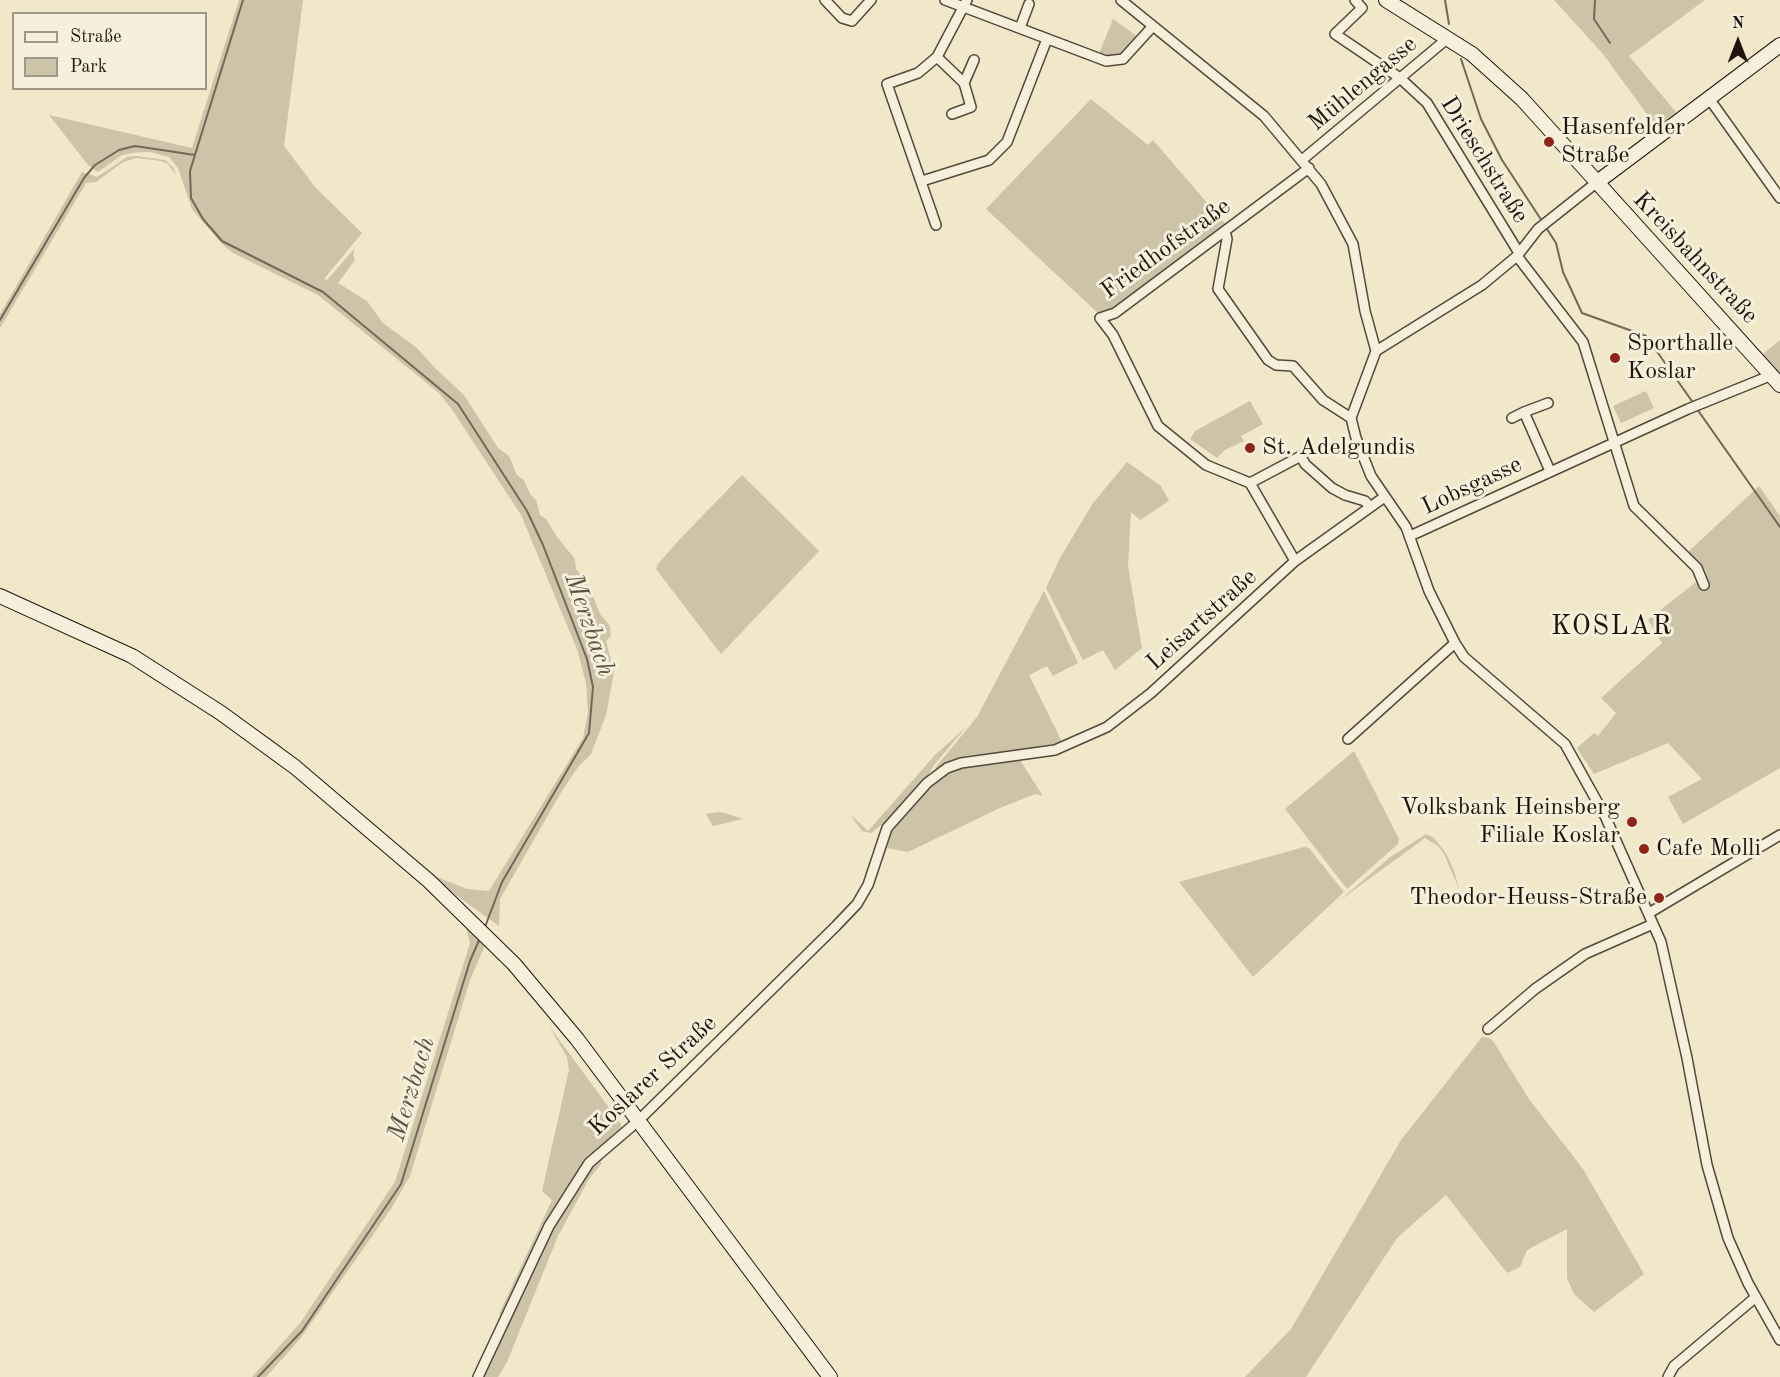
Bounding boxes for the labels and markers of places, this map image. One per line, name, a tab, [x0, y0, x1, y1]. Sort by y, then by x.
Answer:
place label: Hasenfelder Straße	[1561, 114, 1685, 170]
marker: Hasenfelder Straße	[1542, 135, 1556, 149]
place label: Sporthalle Koslar	[1627, 330, 1733, 386]
marker: Sporthalle Koslar	[1608, 351, 1622, 365]
place label: St. Adelgundis	[1262, 434, 1415, 462]
marker: St. Adelgundis	[1243, 441, 1257, 455]
place label: Volksbank Heinsberg Filiale Koslar	[1400, 794, 1620, 850]
marker: Volksbank Heinsberg Filiale Koslar	[1625, 815, 1639, 829]
place label: Cafe Molli	[1656, 835, 1761, 863]
marker: Cafe Molli	[1637, 842, 1651, 856]
place label: Theodor-Heuss-Straße	[1410, 884, 1647, 912]
marker: Theodor-Heuss-Straße	[1652, 891, 1666, 905]

